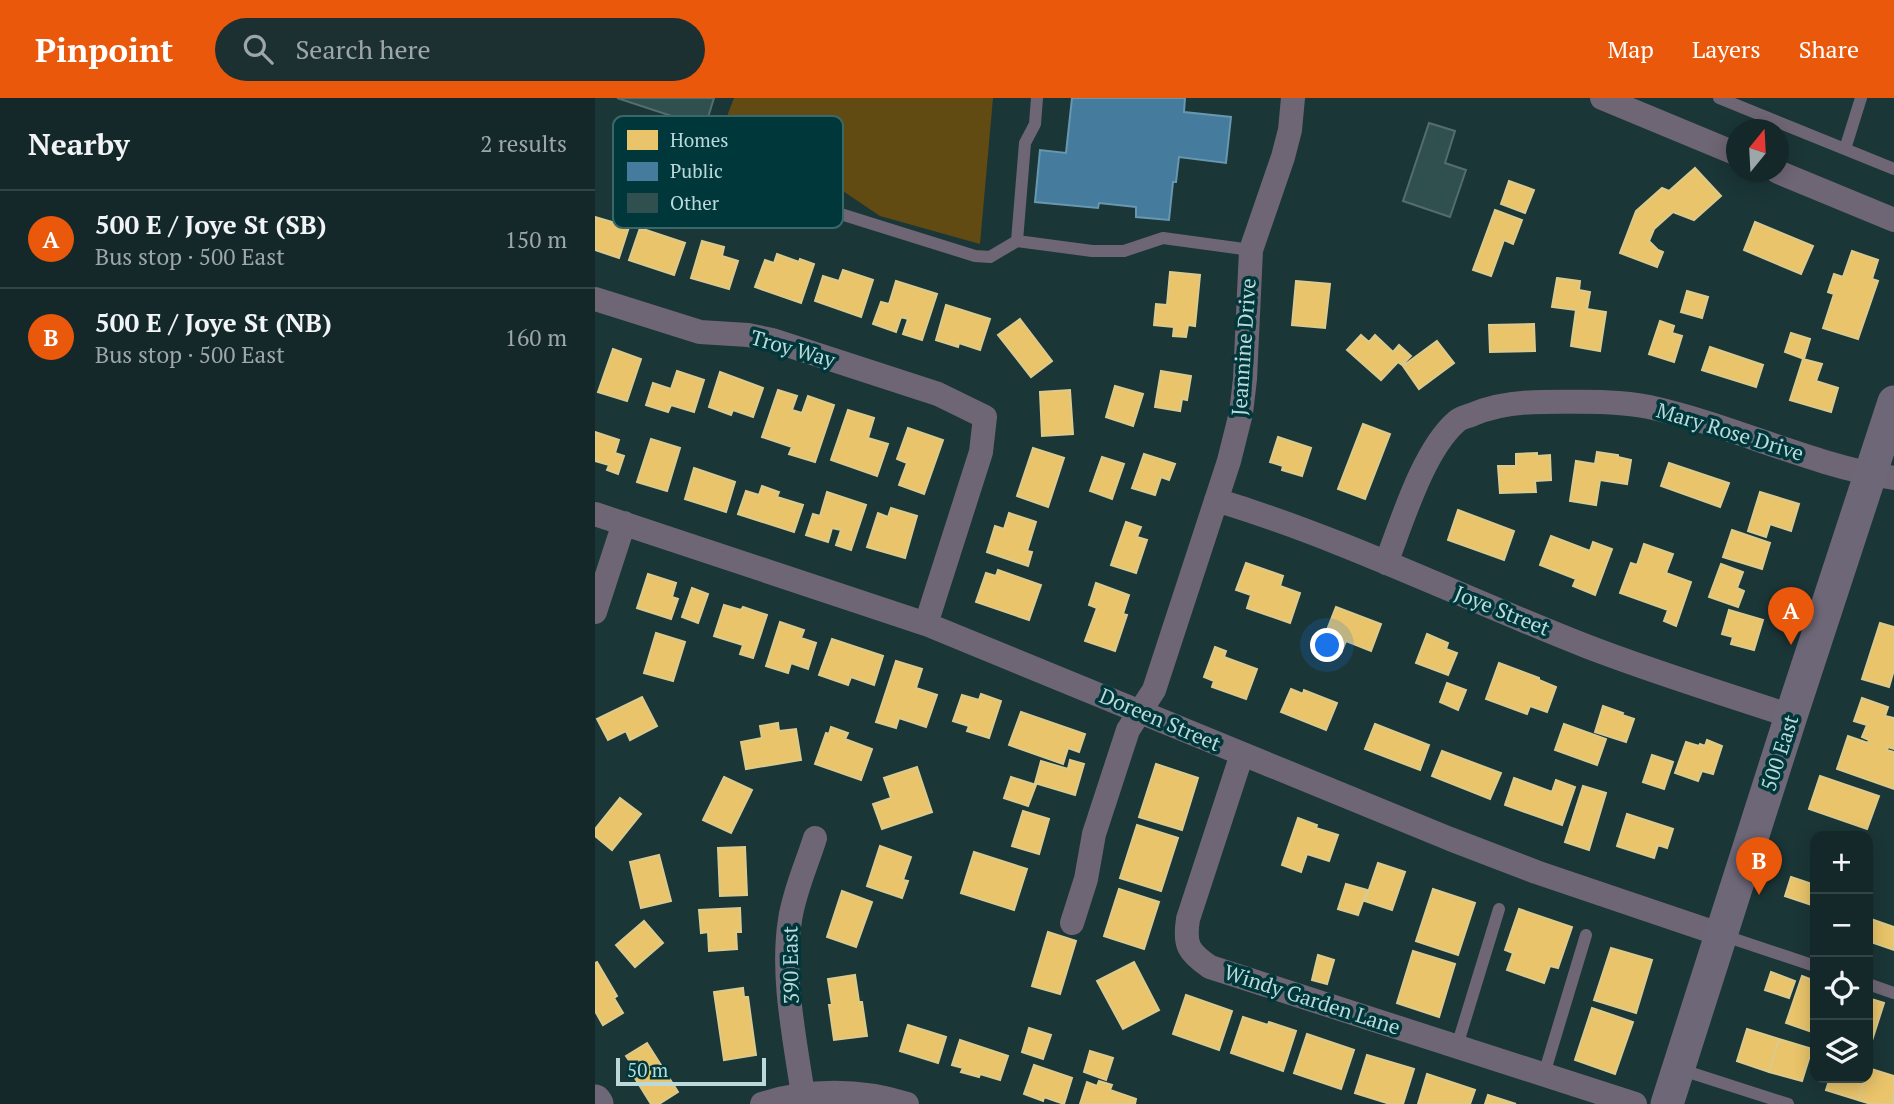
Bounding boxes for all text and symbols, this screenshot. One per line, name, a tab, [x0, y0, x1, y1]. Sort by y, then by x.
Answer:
search box	[215, 18, 705, 81]
text: Pinpoint	[35, 28, 173, 71]
icon: search	[239, 30, 277, 68]
text: Search here	[295, 32, 431, 66]
text: Map	[1607, 33, 1654, 65]
text: Layers	[1692, 33, 1761, 65]
text: Share	[1799, 33, 1859, 65]
legend	[613, 116, 843, 228]
north arrow	[1726, 119, 1789, 182]
text: Nearby	[28, 124, 130, 164]
text: Homes	[670, 127, 729, 152]
text: 2 results	[480, 128, 567, 159]
text: Public	[670, 158, 723, 183]
text: Other	[670, 190, 720, 215]
text: 500 E / Joye St (SB)	[95, 207, 326, 241]
text: A	[43, 224, 59, 255]
text: 150 m	[505, 224, 567, 255]
text: Bus stop · 500 East	[95, 241, 285, 272]
street label: Jeannine Drive	[1224, 277, 1262, 417]
text: 500 E / Joye St (NB)	[95, 305, 332, 339]
text: B	[44, 322, 58, 353]
text: 160 m	[505, 322, 567, 353]
street label: Troy Way	[748, 323, 839, 374]
text: Bus stop · 500 East	[95, 339, 285, 370]
street label: Mary Rose Drive	[1653, 395, 1807, 467]
street label: Joye Street	[1451, 578, 1554, 642]
pin: A	[1768, 587, 1814, 645]
your location	[1310, 628, 1344, 662]
street label: Doreen Street	[1095, 681, 1226, 757]
street label: 500 East	[1754, 711, 1805, 794]
map controls	[1810, 831, 1873, 1083]
button: +	[1810, 831, 1873, 894]
pin: B	[1736, 837, 1782, 895]
button: −	[1810, 894, 1873, 957]
street label: 390 East	[775, 925, 805, 1004]
street label: Windy Garden Lane	[1221, 957, 1404, 1041]
button: locate	[1810, 957, 1873, 1020]
button: layers	[1810, 1020, 1873, 1083]
scale bar	[616, 1055, 767, 1087]
text: 50 m	[627, 1057, 668, 1082]

